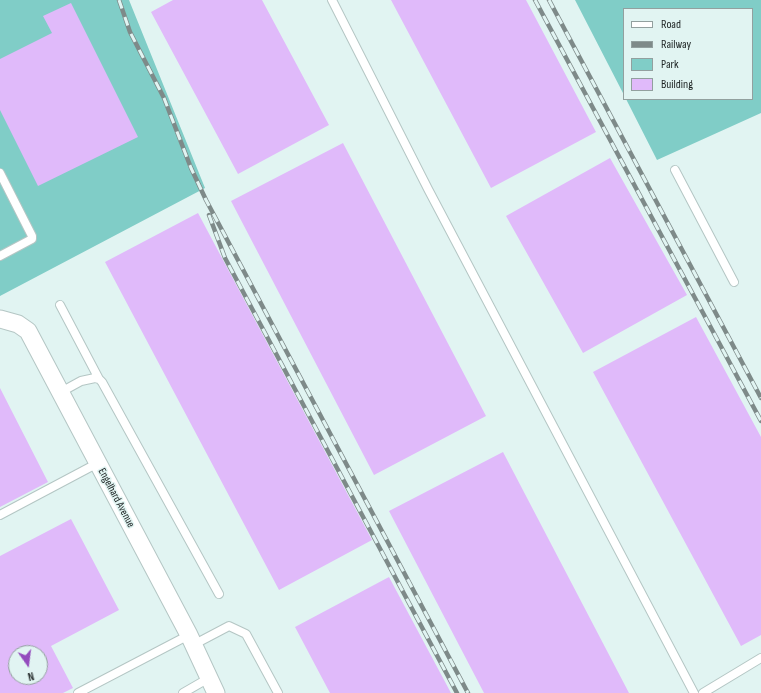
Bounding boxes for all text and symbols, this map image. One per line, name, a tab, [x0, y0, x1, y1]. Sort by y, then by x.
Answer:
legend	[623, 8, 753, 100]
text: Road	[661, 17, 681, 32]
text: Railway	[661, 37, 691, 52]
text: Park	[661, 57, 679, 72]
text: Building	[661, 77, 693, 92]
street label: Engelhard Avenue	[95, 466, 137, 530]
north arrow	[8, 645, 48, 685]
text: N	[26, 669, 35, 683]

